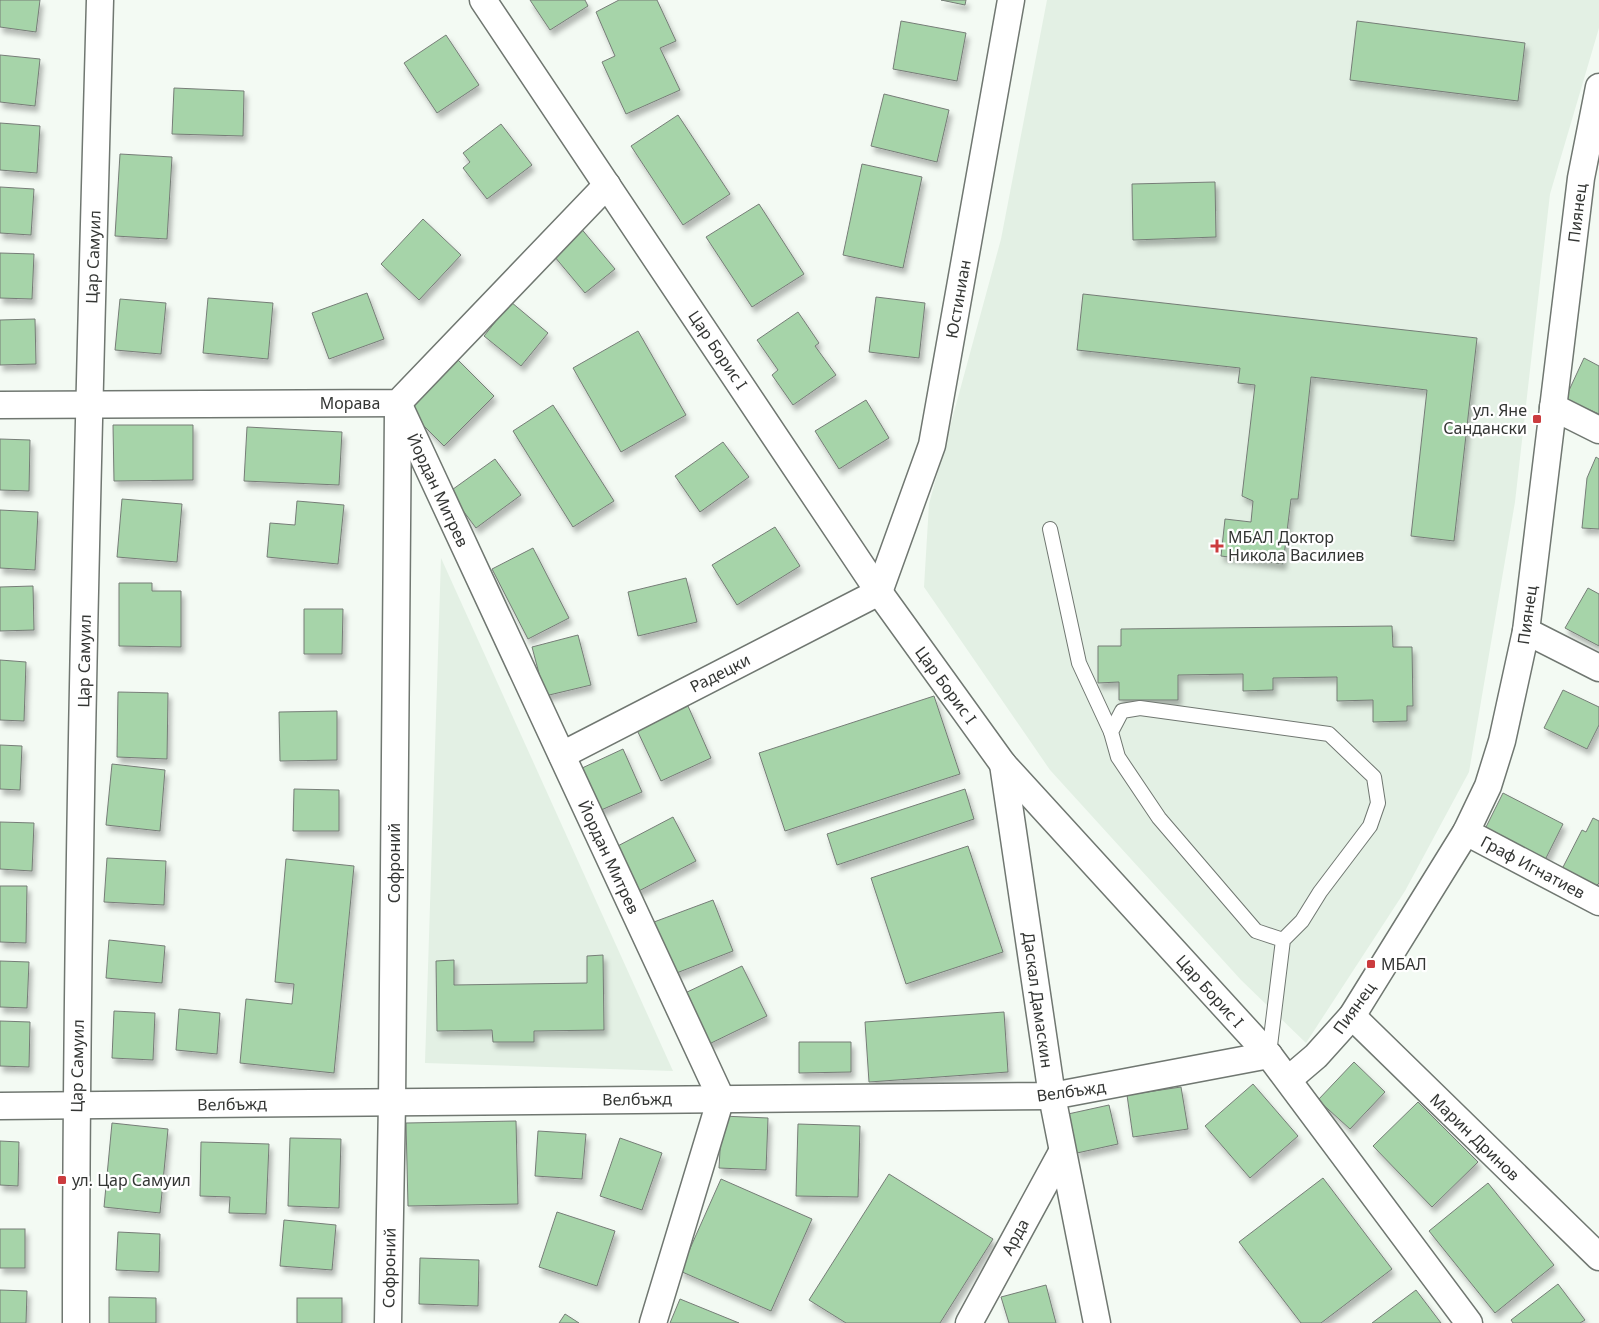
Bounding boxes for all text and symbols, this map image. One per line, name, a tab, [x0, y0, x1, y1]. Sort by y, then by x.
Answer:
street label: Пиянец	[1562, 182, 1592, 244]
street label: Цар Самуил	[80, 210, 106, 304]
street label: Юстиниан	[940, 258, 976, 340]
street label: Цар Борис I	[683, 306, 753, 394]
street label: Морава	[320, 392, 380, 414]
place label: ул. Яне Сандански	[1443, 399, 1527, 439]
marker: ул. Яне Сандански	[1531, 413, 1543, 425]
street label: Йордан Митрев	[402, 430, 474, 550]
place label: МБАЛ Доктор Никола Василиев	[1228, 526, 1364, 566]
marker: МБАЛ Доктор Никола Василиев	[1210, 539, 1224, 553]
street label: Пиянец	[1512, 584, 1542, 646]
street label: Цар Самуил	[72, 614, 96, 708]
street label: Цар Борис I	[910, 642, 982, 728]
street label: Радецки	[686, 648, 754, 698]
street label: Йордан Митрев	[573, 797, 645, 917]
street label: Софроний	[383, 823, 405, 903]
street label: Граф Игнатиев	[1477, 830, 1589, 904]
street label: Даскал Дамаскин	[1018, 931, 1058, 1069]
street label: Цар Борис I	[1171, 950, 1249, 1032]
place label: МБАЛ	[1381, 953, 1427, 975]
marker: МБАЛ	[1365, 958, 1377, 970]
street label: Пиянец	[1328, 977, 1380, 1038]
street label: Цар Самуил	[65, 1019, 89, 1113]
street label: Велбъжд	[1035, 1075, 1107, 1107]
street label: Велбъжд	[602, 1087, 672, 1111]
street label: Марин Дринов	[1425, 1089, 1525, 1185]
street label: Велбъжд	[197, 1092, 267, 1116]
place label: ул. Цар Самуил	[72, 1169, 191, 1191]
marker: ул. Цар Самуил	[56, 1174, 68, 1186]
street label: Арда	[996, 1215, 1034, 1259]
street label: Софроний	[377, 1228, 401, 1308]

